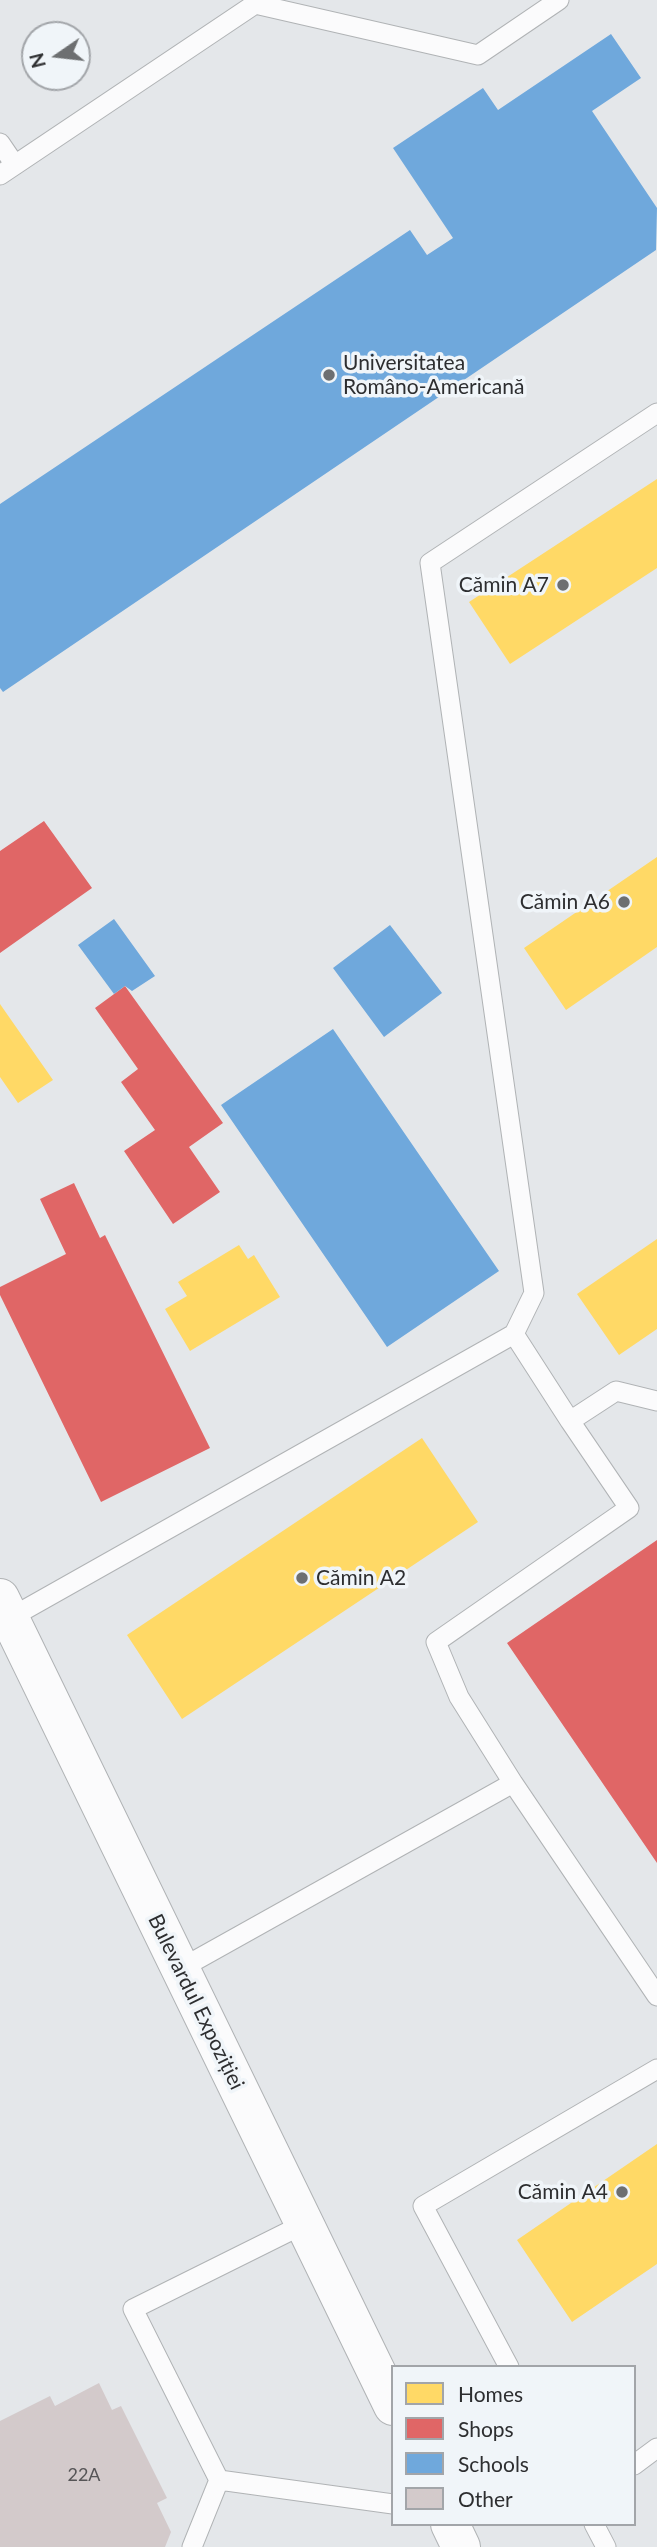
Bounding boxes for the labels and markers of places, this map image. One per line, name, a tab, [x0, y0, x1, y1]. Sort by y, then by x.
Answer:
place label: Universitatea Româno-Americană	[343, 350, 524, 400]
marker: Universitatea Româno-Americană	[321, 367, 337, 383]
place label: Cămin A7	[459, 572, 549, 598]
marker: Cămin A7	[555, 577, 571, 593]
place label: Cămin A6	[520, 889, 610, 915]
marker: Cămin A6	[616, 894, 632, 910]
place label: Cămin A2	[316, 1565, 406, 1591]
marker: Cămin A2	[294, 1570, 310, 1586]
place label: Cămin A4	[518, 2179, 608, 2205]
marker: Cămin A4	[614, 2184, 630, 2200]

